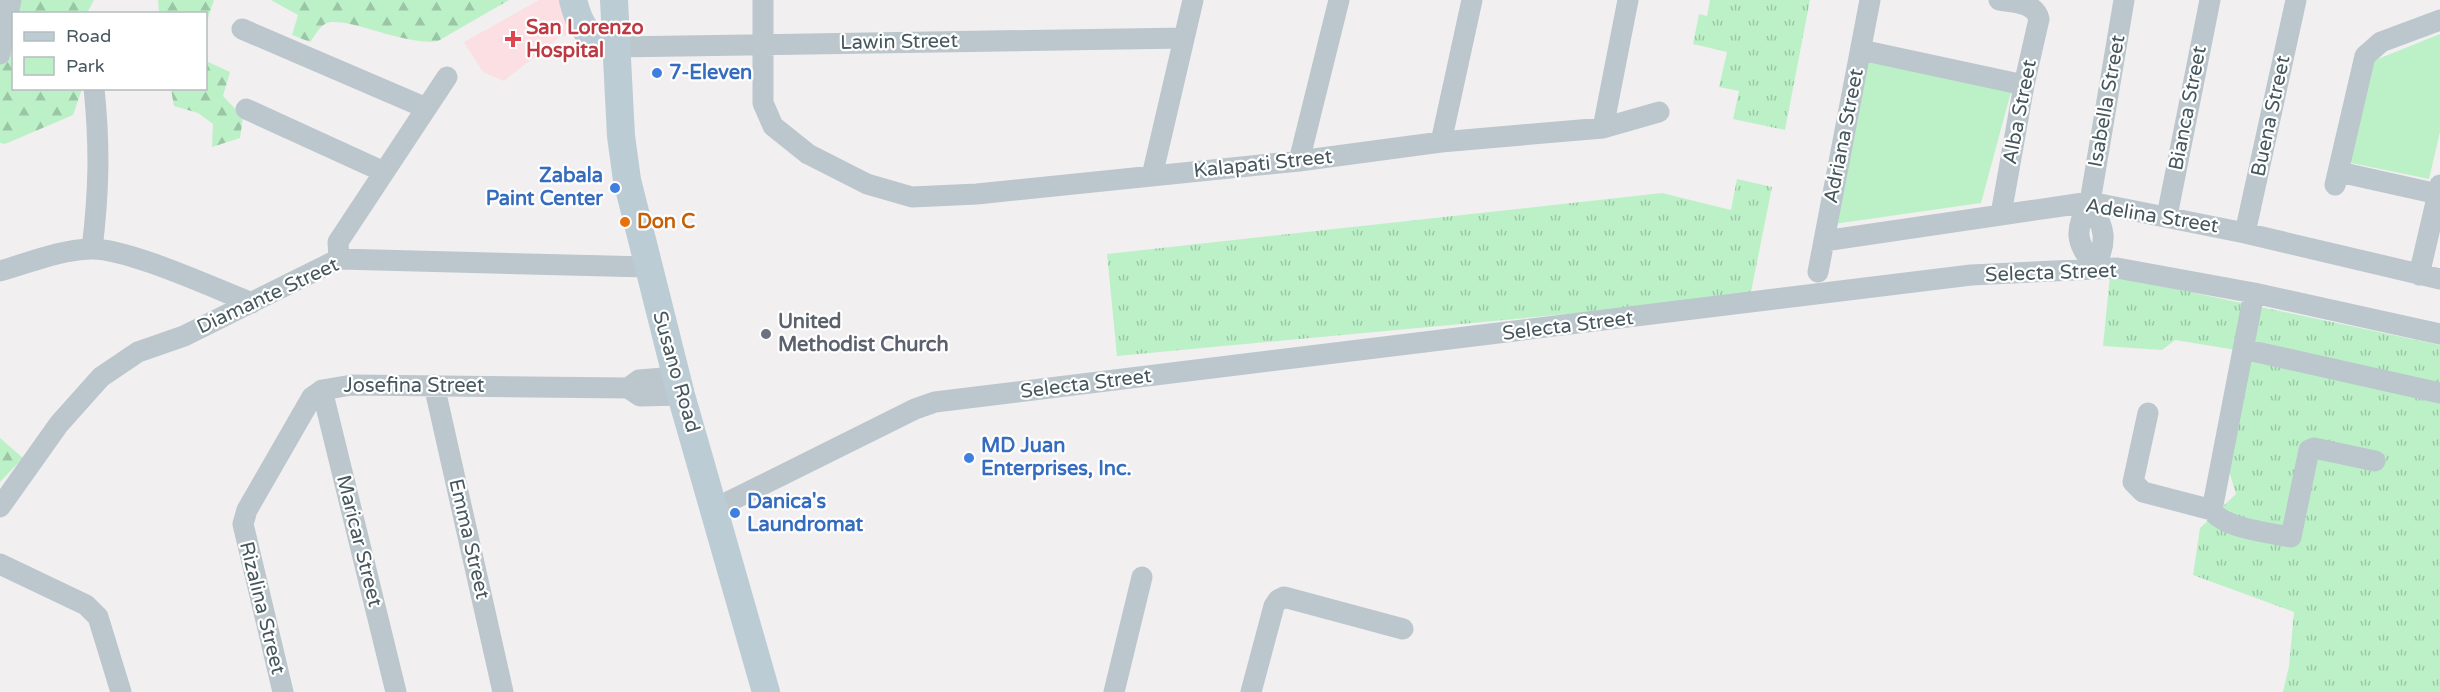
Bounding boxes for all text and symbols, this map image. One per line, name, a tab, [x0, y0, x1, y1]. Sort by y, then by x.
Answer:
legend	[12, 12, 207, 90]
place label: San Lorenzo Hospital	[526, 16, 644, 63]
text: Road	[66, 25, 111, 47]
street label: Lawin Street	[840, 29, 959, 55]
marker: San Lorenzo Hospital	[504, 30, 522, 48]
street label: Isabella Street	[2084, 33, 2130, 169]
street label: Bianca Street	[2164, 43, 2212, 172]
street label: Buena Street	[2246, 53, 2296, 179]
text: Park	[66, 55, 105, 77]
street label: Alba Street	[1998, 57, 2042, 166]
place label: 7-Eleven	[669, 61, 752, 85]
marker: 7-Eleven	[650, 66, 664, 80]
street label: Adriana Street	[1819, 66, 1869, 206]
street label: Kalapati Street	[1192, 145, 1334, 183]
place label: Zabala Paint Center	[486, 164, 603, 211]
marker: Zabala Paint Center	[608, 181, 622, 195]
street label: Adelina Street	[2084, 194, 2221, 238]
place label: Don C	[637, 210, 695, 234]
marker: Don C	[618, 215, 632, 229]
street label: Diamante Street	[193, 252, 343, 339]
street label: Selecta Street	[1985, 259, 2118, 287]
street label: Selecta Street	[1501, 306, 1635, 346]
street label: Susano Road	[647, 309, 705, 435]
place label: United Methodist Church	[778, 310, 949, 357]
marker: United Methodist Church	[759, 327, 773, 341]
street label: Selecta Street	[1019, 364, 1153, 404]
street label: Josefina Street	[344, 374, 485, 398]
place label: MD Juan Enterprises, Inc.	[981, 434, 1132, 481]
marker: MD Juan Enterprises, Inc.	[962, 451, 976, 465]
street label: Maricar Street	[331, 473, 387, 610]
street label: Emma Street	[443, 476, 495, 602]
place label: Danica's Laundromat	[747, 490, 864, 537]
marker: Danica's Laundromat	[728, 506, 742, 520]
street label: Rizalina Street	[234, 539, 290, 677]

